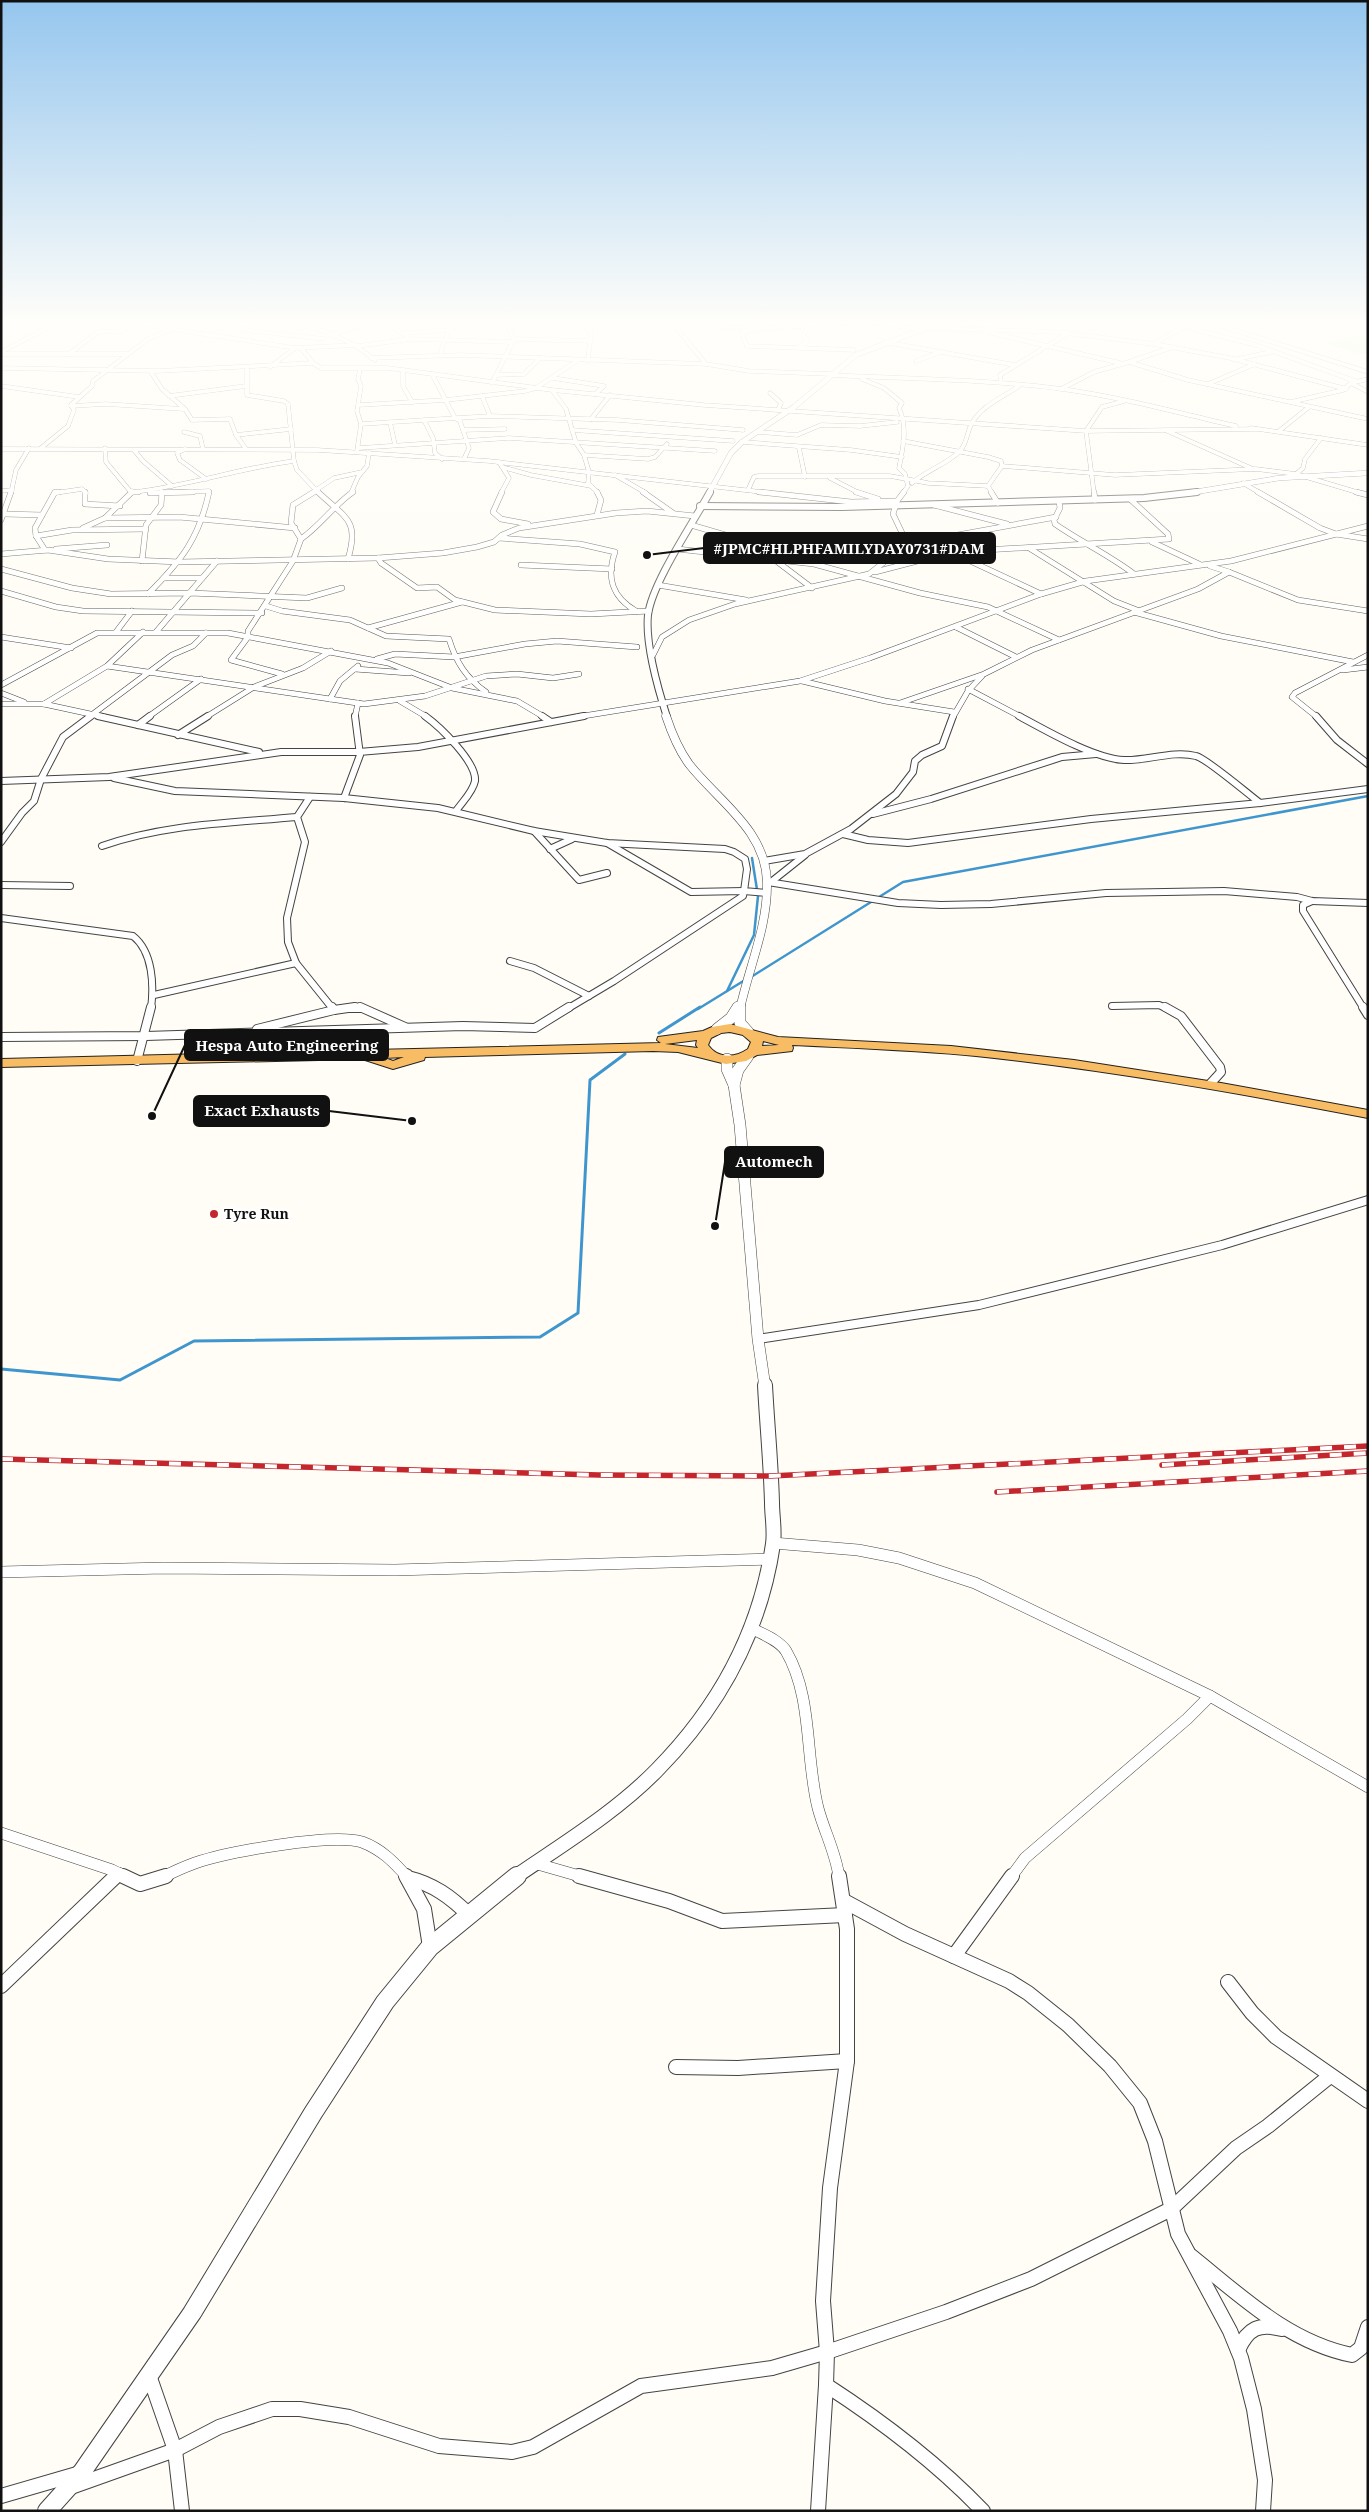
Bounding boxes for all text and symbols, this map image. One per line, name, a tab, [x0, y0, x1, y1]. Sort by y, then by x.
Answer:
callout: #JPMC#HLPHFAMILYDAY0731#DAM	[704, 533, 995, 563]
text: #JPMC#HLPHFAMILYDAY0731#DAM	[714, 538, 984, 558]
callout: Hespa Auto Engineering	[185, 1030, 388, 1060]
text: Hespa Auto Engineering	[195, 1035, 379, 1055]
callout: Exact Exhausts	[194, 1096, 329, 1126]
text: Exact Exhausts	[204, 1100, 320, 1120]
callout: Automech	[725, 1147, 823, 1177]
text: Automech	[735, 1151, 813, 1171]
place label: Tyre Run	[224, 1204, 289, 1223]
marker: Tyre Run	[208, 1208, 220, 1220]

